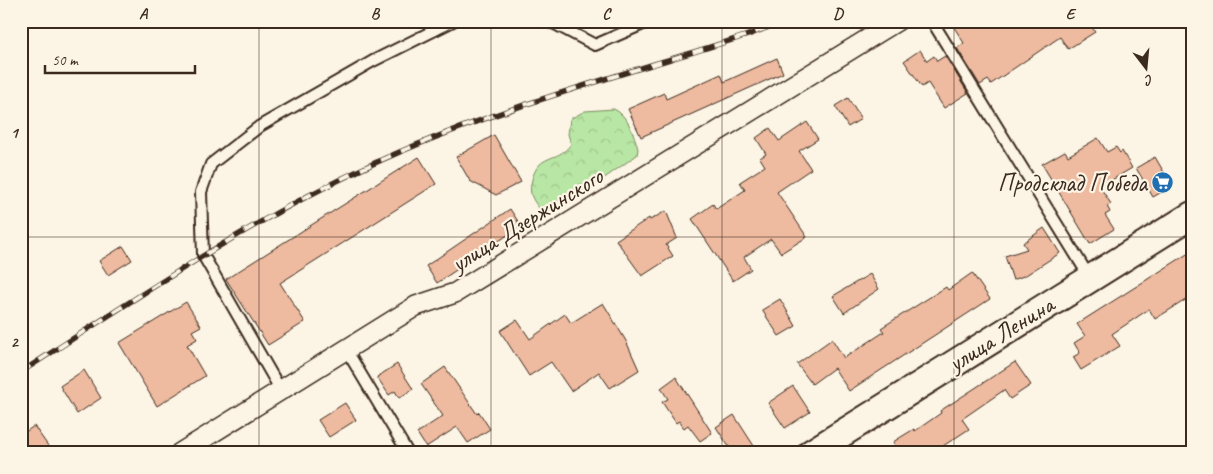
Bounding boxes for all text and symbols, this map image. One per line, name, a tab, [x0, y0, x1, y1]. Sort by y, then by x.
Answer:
text: A	[139, 4, 149, 24]
text: B	[371, 4, 381, 24]
text: C	[602, 4, 612, 24]
text: D	[833, 4, 844, 24]
text: E	[1066, 4, 1077, 24]
scale bar	[45, 42, 195, 74]
north arrow	[1120, 42, 1170, 92]
text: 50 m	[52, 51, 79, 70]
text: С	[1142, 71, 1155, 90]
text: 1	[10, 123, 19, 143]
street label: улица Дзержинского	[443, 160, 610, 281]
place label: Продсклад Победа	[998, 167, 1149, 199]
supermarket icon: Продсклад Победа	[1151, 171, 1175, 195]
street label: улица Ленина	[940, 287, 1062, 380]
text: 2	[10, 332, 19, 352]

